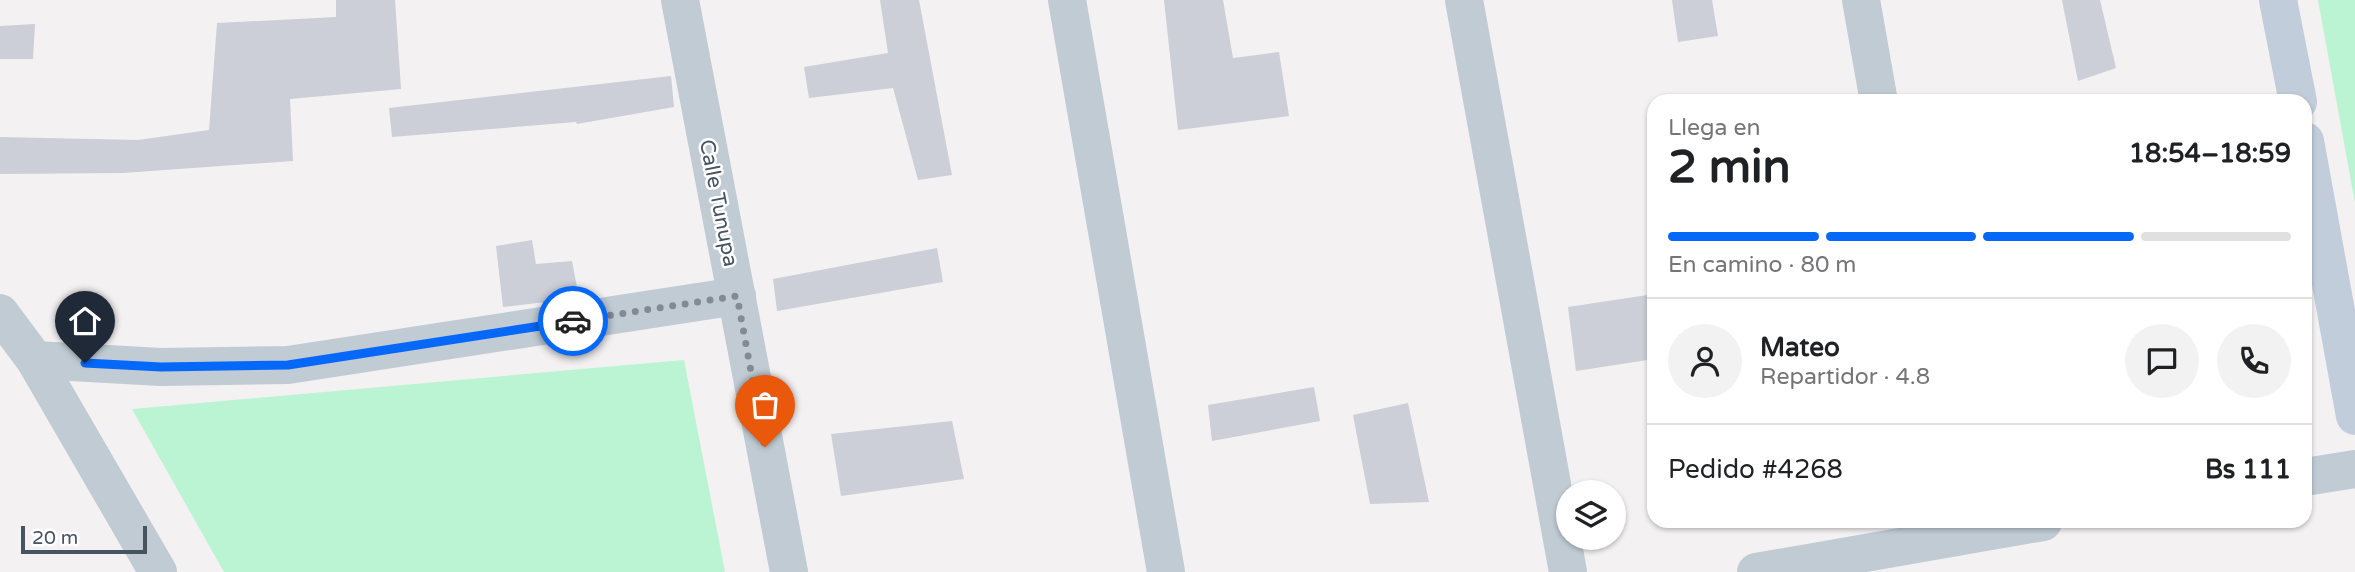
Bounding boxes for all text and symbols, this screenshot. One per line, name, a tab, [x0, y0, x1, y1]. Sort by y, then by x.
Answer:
text: Llega en	[1668, 114, 1760, 142]
street label: Calle Tunupa	[694, 137, 743, 269]
text: 18:54–18:59	[2129, 138, 2291, 169]
text: 2 min	[1668, 140, 1791, 195]
text: En camino · 80 m	[1668, 251, 1856, 279]
courier	[538, 286, 608, 356]
pin	[55, 291, 115, 363]
icon: home	[66, 302, 104, 340]
icon: car	[554, 302, 592, 340]
button: person	[1668, 324, 1742, 398]
button: chat	[2125, 324, 2199, 398]
button: phone	[2217, 324, 2291, 398]
text: Mateo	[1760, 332, 1840, 363]
text: Repartidor · 4.8	[1760, 363, 1930, 391]
pin	[735, 375, 795, 447]
icon: bag	[746, 386, 784, 424]
text: Pedido #4268	[1668, 454, 1843, 485]
text: Bs 111	[2205, 454, 2291, 485]
map controls	[1556, 480, 1626, 550]
button: layers	[1556, 480, 1626, 550]
scale bar	[21, 523, 147, 555]
text: 20 m	[32, 527, 78, 549]

